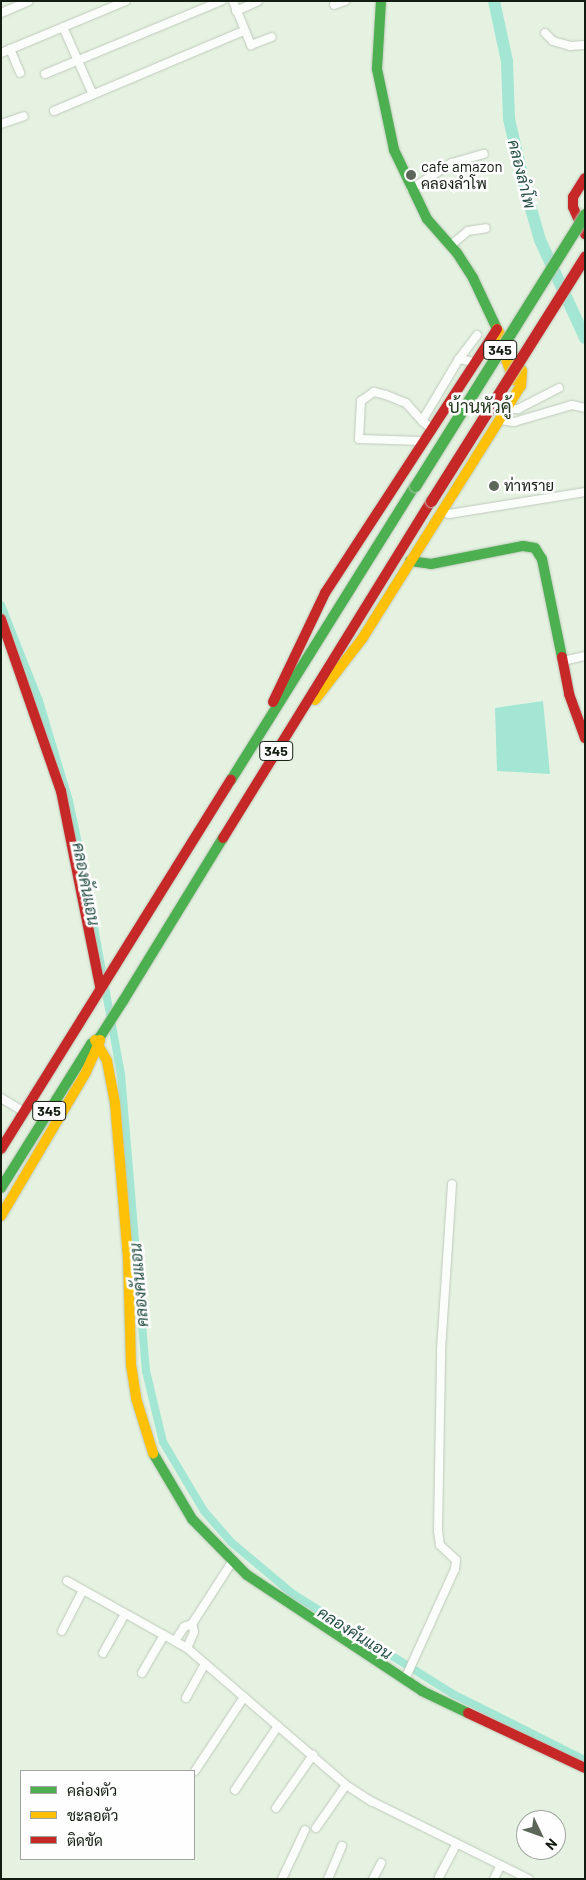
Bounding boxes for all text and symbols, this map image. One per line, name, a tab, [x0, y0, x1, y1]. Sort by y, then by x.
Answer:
water label: คลองลำโพ	[504, 138, 540, 210]
place label: cafe amazon คลองลำโพ	[421, 157, 503, 192]
marker: cafe amazon คลองลำโพ	[405, 169, 417, 181]
road number: 345	[482, 338, 518, 362]
district label: บ้านหัวคู้	[448, 395, 512, 417]
place label: ท่าทราย	[504, 477, 554, 495]
marker: ท่าทราย	[488, 480, 500, 492]
road number: 345	[258, 739, 294, 762]
water label: คลองคันแอน	[69, 841, 103, 927]
road number: 345	[32, 1100, 66, 1122]
water label: คลองคันแอน	[126, 1242, 152, 1328]
water label: คลองคันแอน	[314, 1603, 396, 1663]
legend	[20, 1770, 195, 1860]
text: คล่องตัว	[67, 1781, 117, 1799]
text: ชะลอตัว	[67, 1806, 118, 1824]
north arrow	[516, 1810, 566, 1860]
text: ติดขัด	[67, 1831, 103, 1849]
text: N	[542, 1836, 561, 1854]

